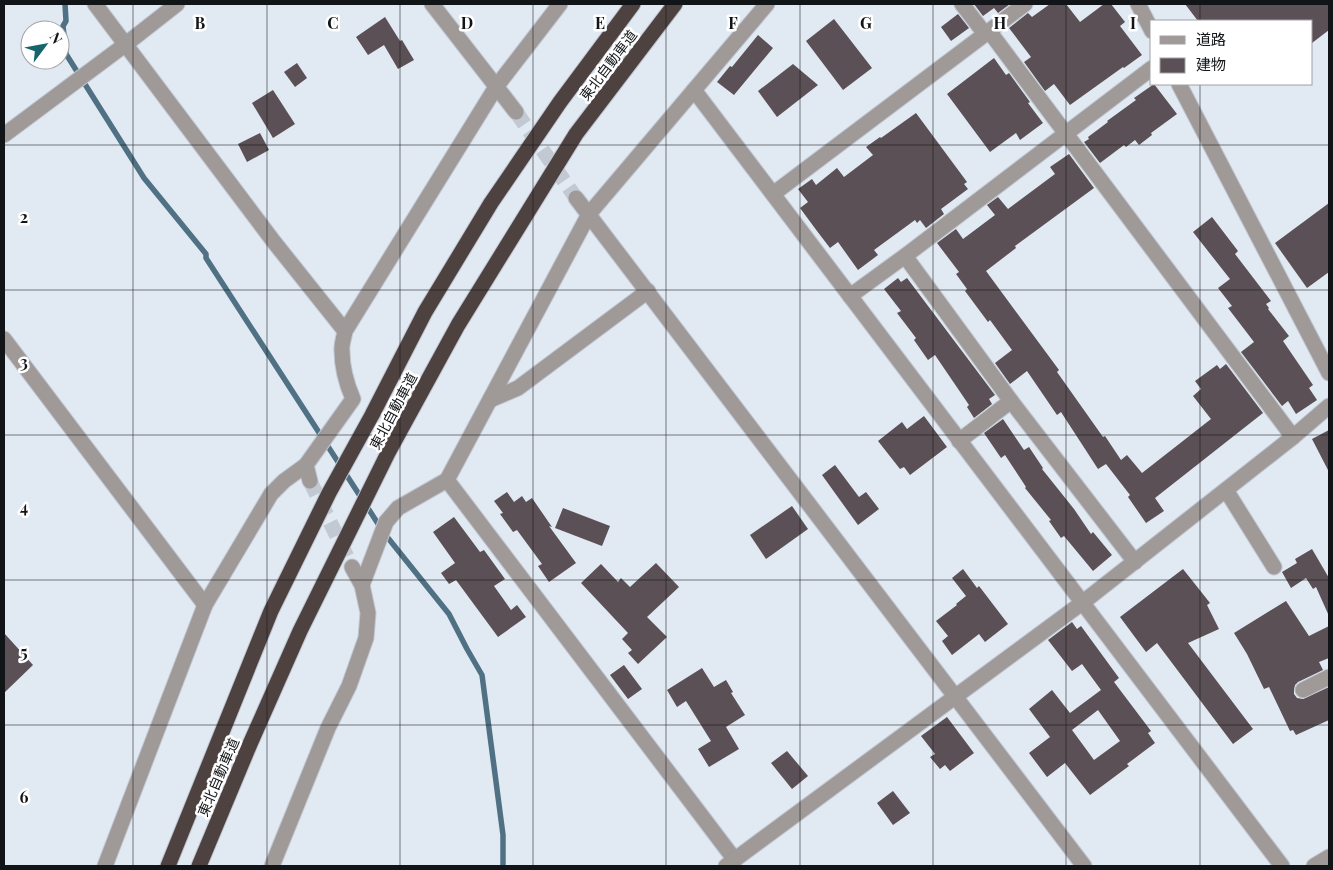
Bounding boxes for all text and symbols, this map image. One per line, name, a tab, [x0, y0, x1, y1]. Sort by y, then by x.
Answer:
text: B	[195, 12, 206, 33]
text: C	[327, 12, 339, 33]
text: D	[461, 12, 473, 33]
text: E	[595, 12, 605, 33]
text: F	[728, 12, 738, 33]
text: G	[860, 12, 872, 33]
text: H	[994, 12, 1007, 33]
text: I	[1130, 12, 1136, 33]
north arrow	[20, 20, 70, 70]
legend	[1150, 20, 1313, 85]
street label: 東北自動車道	[575, 26, 641, 104]
text: N	[46, 29, 67, 47]
text: 道路	[1196, 29, 1226, 49]
text: 建物	[1196, 54, 1226, 74]
text: 2	[20, 206, 28, 227]
text: 3	[20, 351, 28, 372]
street label: 東北自動車道	[365, 369, 421, 453]
text: 4	[20, 496, 28, 517]
text: 5	[20, 641, 28, 662]
street label: 東北自動車道	[193, 735, 243, 819]
text: 6	[20, 786, 29, 807]

